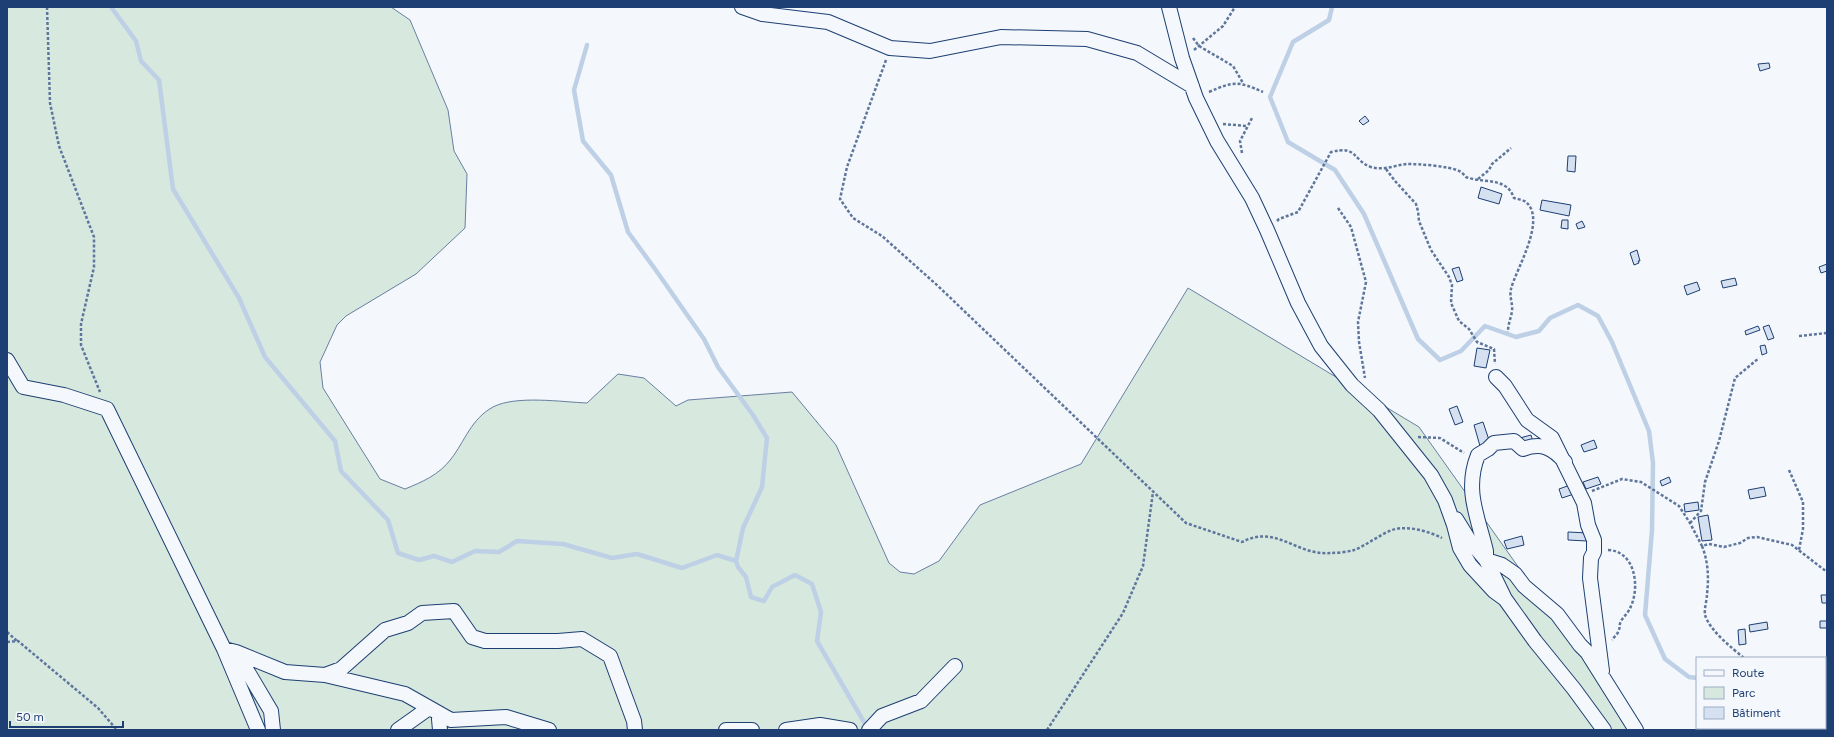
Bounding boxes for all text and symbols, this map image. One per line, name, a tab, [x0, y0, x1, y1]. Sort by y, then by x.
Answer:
legend	[1696, 657, 1826, 729]
text: Route	[1732, 666, 1765, 680]
text: Parc	[1732, 686, 1756, 700]
scale bar	[10, 703, 123, 729]
text: Bâtiment	[1732, 706, 1781, 720]
text: 50 m	[16, 710, 44, 724]

